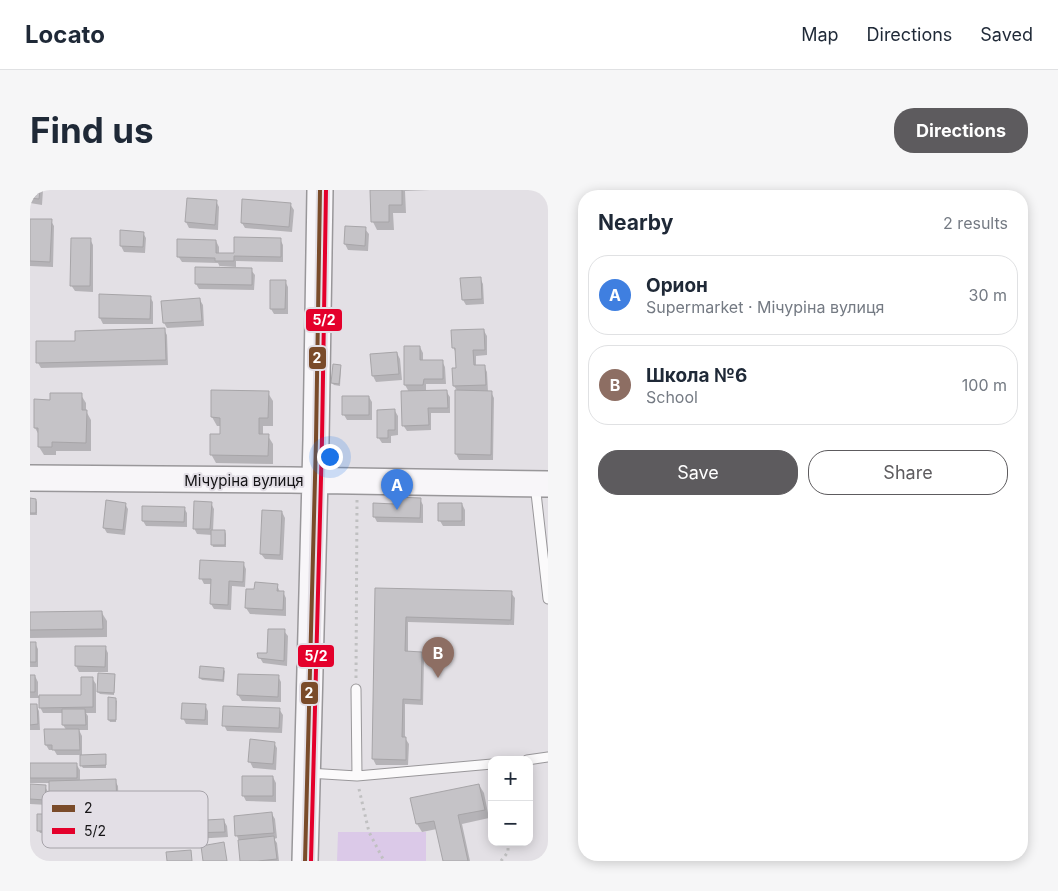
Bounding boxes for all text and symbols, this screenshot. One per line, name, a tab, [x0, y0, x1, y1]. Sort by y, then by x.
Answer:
text: Locato	[25, 20, 105, 49]
text: Map	[801, 24, 839, 45]
text: Directions	[867, 24, 952, 45]
text: Saved	[980, 24, 1033, 45]
button: Directions	[894, 108, 1028, 153]
text: Find us	[30, 109, 154, 151]
text: Nearby	[598, 210, 673, 235]
text: 2 results	[943, 213, 1008, 233]
text: Орион	[646, 274, 708, 297]
text: A	[609, 285, 621, 305]
text: 30 m	[969, 285, 1007, 305]
text: Supermarket · Мічуріна вулиця	[646, 297, 884, 317]
line badge: 5/2	[305, 308, 343, 332]
text: 5/2	[312, 311, 336, 328]
line badge: 2	[308, 346, 327, 370]
text: 2	[313, 349, 322, 366]
text: Школа №6	[646, 364, 747, 387]
text: B	[610, 375, 620, 395]
text: 100 m	[962, 375, 1007, 395]
text: School	[646, 387, 698, 407]
your location	[317, 444, 343, 470]
button: Save	[598, 450, 798, 495]
button: Share	[808, 450, 1008, 495]
pin: A	[381, 469, 413, 510]
street label: Мічуріна вулиця	[184, 471, 304, 490]
pin: B	[422, 637, 454, 678]
line badge: 5/2	[297, 644, 335, 668]
text: 5/2	[304, 647, 328, 664]
line badge: 2	[300, 681, 319, 705]
text: 2	[305, 684, 314, 701]
map controls	[488, 756, 533, 846]
button: +	[488, 756, 533, 801]
legend	[42, 791, 208, 848]
text: 2	[84, 799, 93, 816]
button: −	[488, 801, 533, 846]
text: 5/2	[84, 822, 106, 839]

